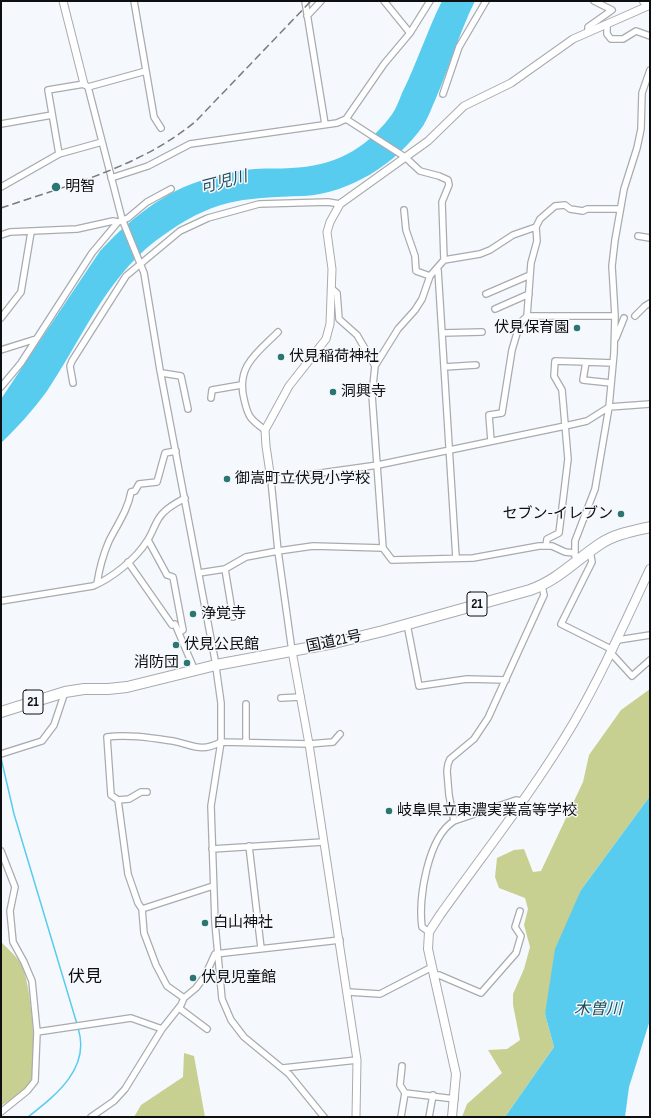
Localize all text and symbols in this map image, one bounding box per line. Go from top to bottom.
water label: 可児川 [198,168,250,198]
place label: 明智 [65,178,95,196]
marker: 明智 [50,181,62,193]
place label: 伏見保育園 [494,319,569,337]
marker: 伏見保育園 [572,323,582,333]
place label: 伏見稲荷神社 [289,348,379,366]
marker: 伏見稲荷神社 [276,352,286,362]
place label: 洞興寺 [341,383,386,401]
marker: 洞興寺 [328,387,338,397]
place label: 御嵩町立伏見小学校 [235,470,370,488]
marker: 御嵩町立伏見小学校 [222,474,232,484]
place label: セブン-イレブン [502,505,613,523]
marker: セブン-イレブン [616,509,626,519]
road number: 21 [467,592,487,616]
place label: 浄覚寺 [201,605,246,623]
marker: 浄覚寺 [188,609,198,619]
street label: 国道21号 [305,627,363,657]
place label: 伏見公民館 [184,636,259,654]
marker: 伏見公民館 [171,640,181,650]
place label: 消防団 [134,654,179,672]
marker: 消防団 [182,658,192,668]
road number: 21 [23,690,43,714]
place label: 岐阜県立東濃実業高等学校 [397,802,577,820]
marker: 岐阜県立東濃実業高等学校 [384,806,394,816]
place label: 白山神社 [213,914,273,932]
marker: 白山神社 [200,918,210,928]
district label: 伏見 [68,968,102,988]
place label: 伏見児童館 [201,969,276,987]
marker: 伏見児童館 [188,973,198,983]
water label: 木曽川 [574,1000,622,1020]

